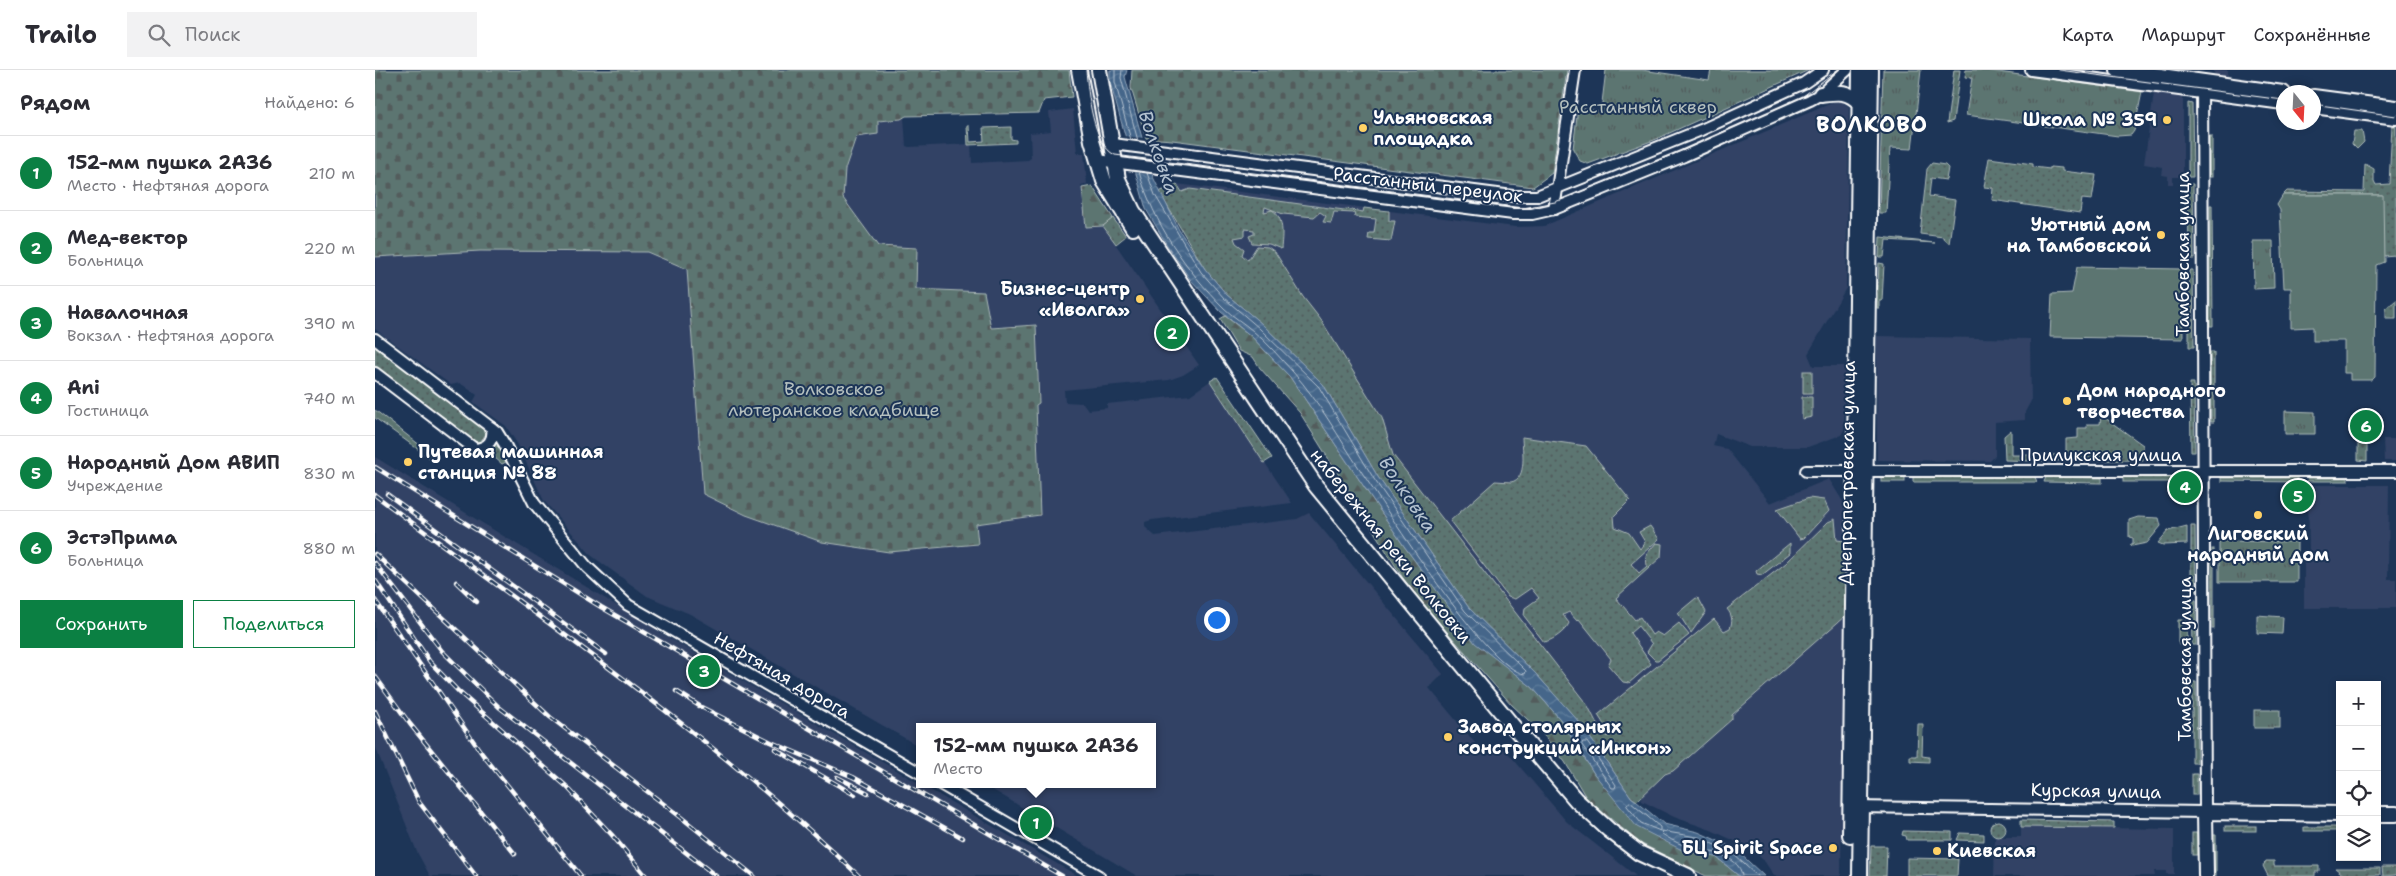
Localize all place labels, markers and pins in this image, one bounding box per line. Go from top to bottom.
place label: Ульяновская площадка [1373,106,1493,151]
place label: Школа № 359 [2023,108,2157,132]
marker: Школа № 359 [2161,114,2173,126]
marker: Ульяновская площадка [1357,122,1369,134]
place label: Уютный дом на Тамбовской [2006,213,2152,258]
marker: Уютный дом на Тамбовской [2155,229,2167,241]
place label: Бизнес-центр «Иволга» [1000,277,1130,322]
marker: Бизнес-центр «Иволга» [1134,293,1146,305]
pin: 2 [1156,314,1188,352]
place label: Дом народного творчества [2077,379,2226,424]
marker: Дом народного творчества [2061,395,2073,407]
pin: 6 [2350,407,2382,445]
place label: Путевая машинная станция № 88 [418,440,604,485]
marker: Путевая машинная станция № 88 [402,456,414,468]
pin: 4 [2169,468,2201,506]
pin: 5 [2282,477,2314,515]
marker: Лиговский народный дом [2252,509,2264,521]
place label: Лиговский народный дом [2187,522,2329,567]
pin: 3 [688,652,720,690]
place label: Завод столярных конструкций «Инкон» [1458,715,1671,760]
marker: Завод столярных конструкций «Инкон» [1442,731,1454,743]
pin: 1 [1020,804,1052,842]
place label: БЦ Spirit Space [1682,836,1823,860]
place label: Киевская [1947,839,2036,863]
marker: БЦ Spirit Space [1827,842,1839,854]
marker: Киевская [1931,845,1943,857]

